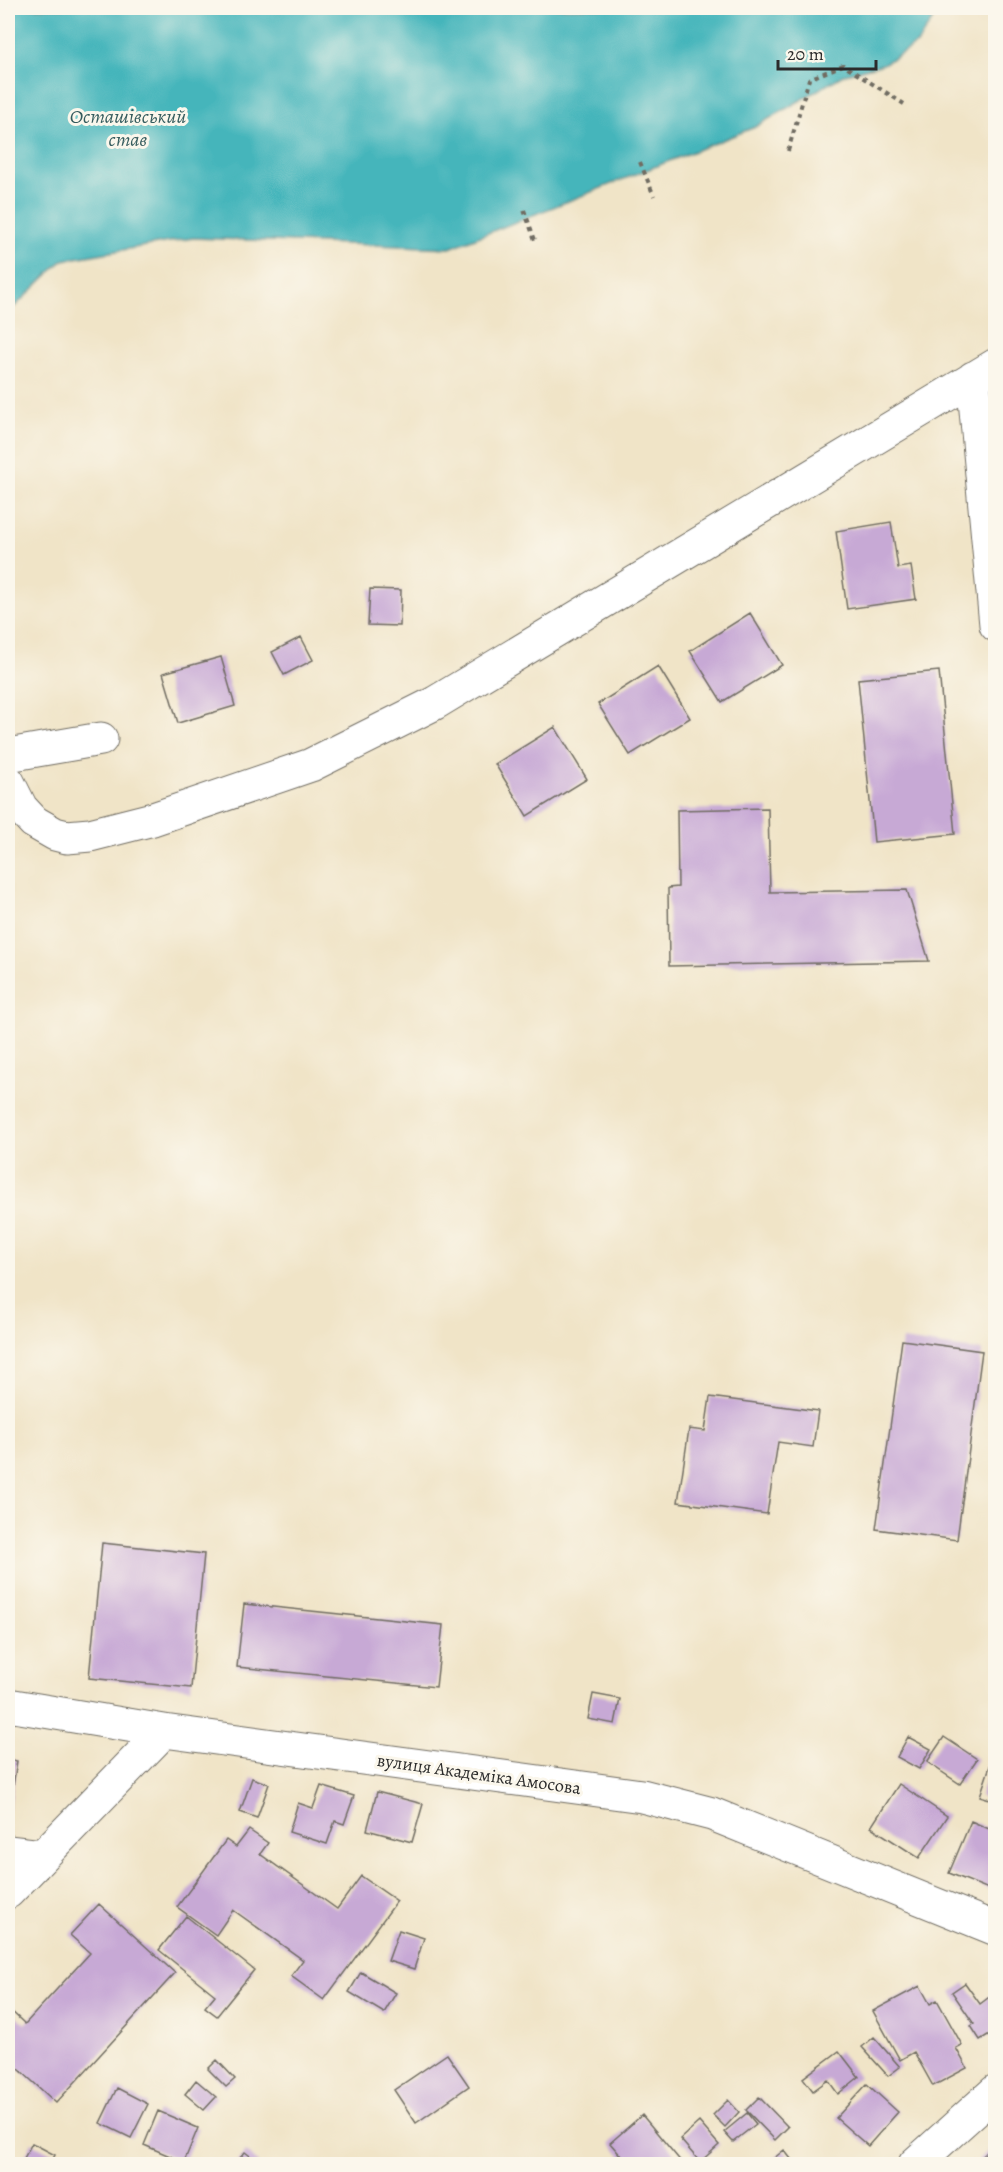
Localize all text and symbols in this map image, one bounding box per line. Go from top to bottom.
scale bar [778,33,876,71]
text: 20 m [787,42,824,66]
water label: Осташівський став [70,103,186,153]
street label: вулиця Академіка Амосова [375,1748,583,1800]

